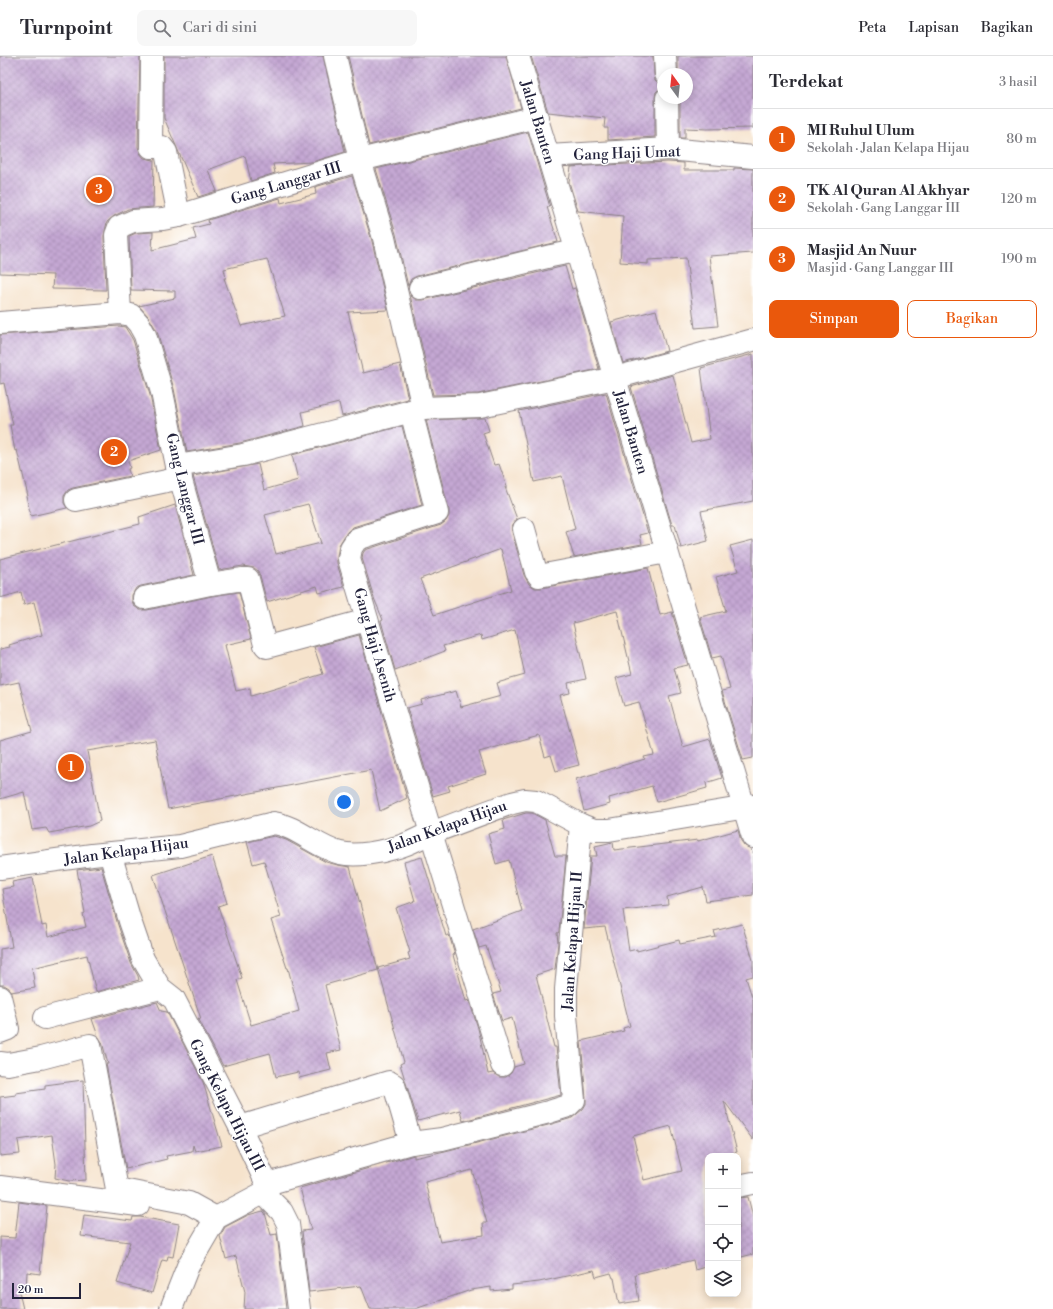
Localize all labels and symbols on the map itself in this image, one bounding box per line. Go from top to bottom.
north arrow [657,68,693,104]
street label: Jalan Banten [515,77,559,166]
street label: Gang Haji Umat [573,142,682,165]
street label: Gang Langgar III [229,158,344,209]
pin: 3 [86,175,112,205]
street label: Jalan Banten [608,387,652,476]
street label: Gang Langgar III [161,431,208,547]
pin: 2 [101,437,127,467]
street label: Gang Haji Asenih [349,586,400,705]
pin: 1 [58,752,84,782]
your location [334,792,354,812]
street label: Jalan Kelapa Hijau [384,796,510,857]
street label: Jalan Kelapa Hijau [62,833,190,870]
street label: Jalan Kelapa Hijau II [558,870,587,1013]
street label: Gang Kelapa Hijau III [185,1036,268,1175]
scale bar [12,1281,81,1300]

